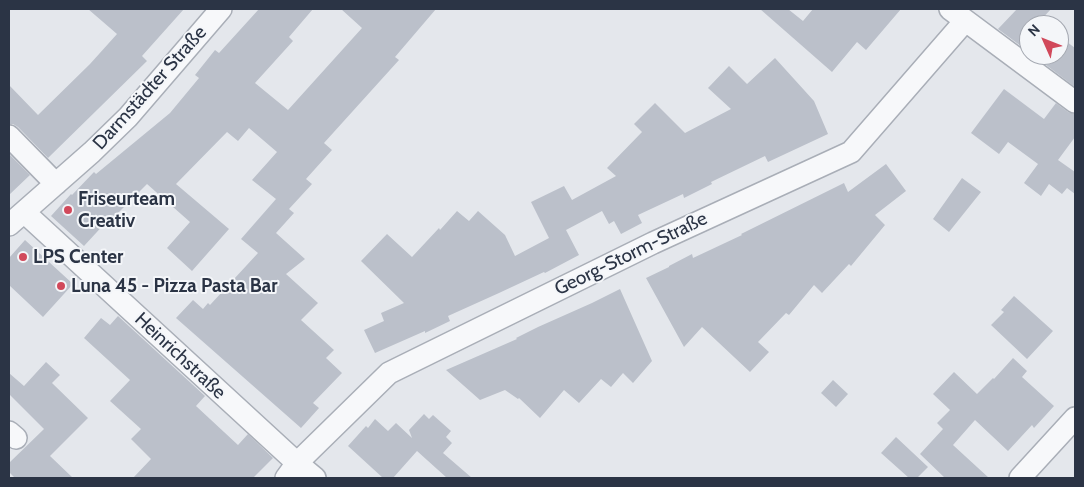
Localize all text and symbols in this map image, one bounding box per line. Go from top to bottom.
north arrow [1019,15,1069,65]
text: N [1024,20,1044,40]
street label: Darmstädter Straße [88,21,212,155]
place label: Friseurteam Creativ [78,188,175,232]
marker: Friseurteam Creativ [62,204,74,216]
street label: Georg-Storm-Straße [551,207,711,301]
place label: LPS Center [33,246,123,268]
marker: LPS Center [17,251,29,263]
place label: Luna 45 - Pizza Pasta Bar [71,275,277,297]
marker: Luna 45 - Pizza Pasta Bar [55,280,67,292]
street label: Heinrichstraße [130,308,230,404]

